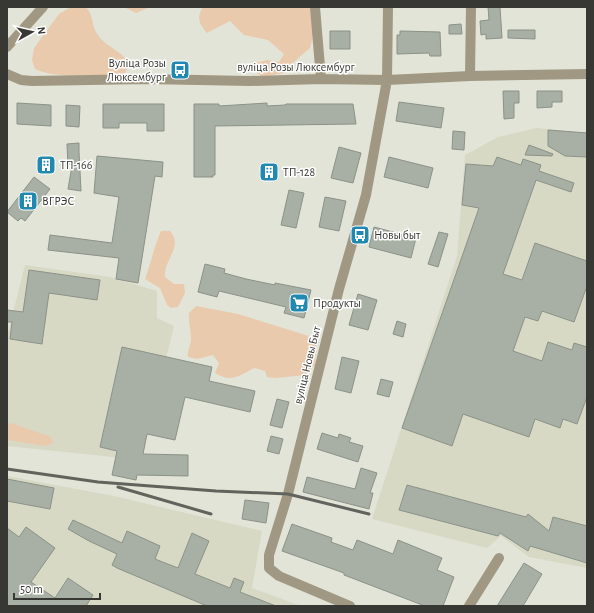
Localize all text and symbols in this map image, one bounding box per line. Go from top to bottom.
north arrow [12,12,52,52]
text: N [35,26,47,35]
place label: Вуліца Розы Люксембург [107,57,167,84]
bus stop icon: Вуліца Розы Люксембург [169,59,191,81]
street label: вуліца Розы Люксембург [237,61,356,74]
building icon: ТП-166 [35,154,57,176]
place label: ТП-166 [60,159,93,171]
building icon: ТП-128 [258,161,280,183]
place label: ТП-128 [283,166,316,178]
building icon: ВГРЭС [17,190,39,212]
place label: ВГРЭС [42,195,75,207]
bus stop icon: Новы быт [349,224,371,246]
place label: Новы быт [374,229,421,241]
supermarket icon: Продукты [288,292,310,314]
place label: Продукты [313,297,361,310]
street label: вуліца Новы Быт [292,324,324,405]
scale bar [14,575,100,601]
text: 50 m [20,583,43,595]

